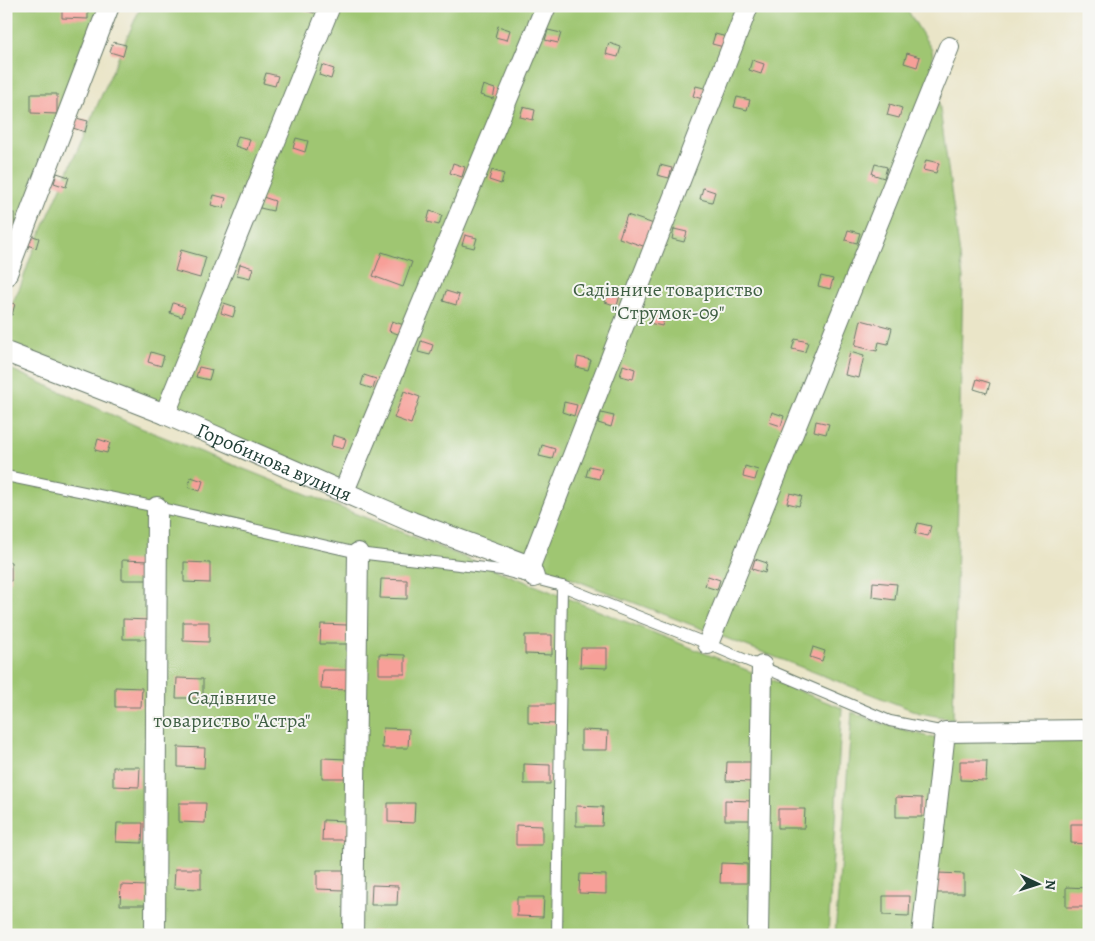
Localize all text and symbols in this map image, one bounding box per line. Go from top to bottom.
park label: Садівниче товариство "Струмок-09" [573,276,763,326]
street label: Горобинова вулиця [192,416,356,508]
park label: Садівниче товариство "Астра" [153,684,311,734]
north arrow [1012,858,1062,908]
text: N [1041,879,1060,891]

